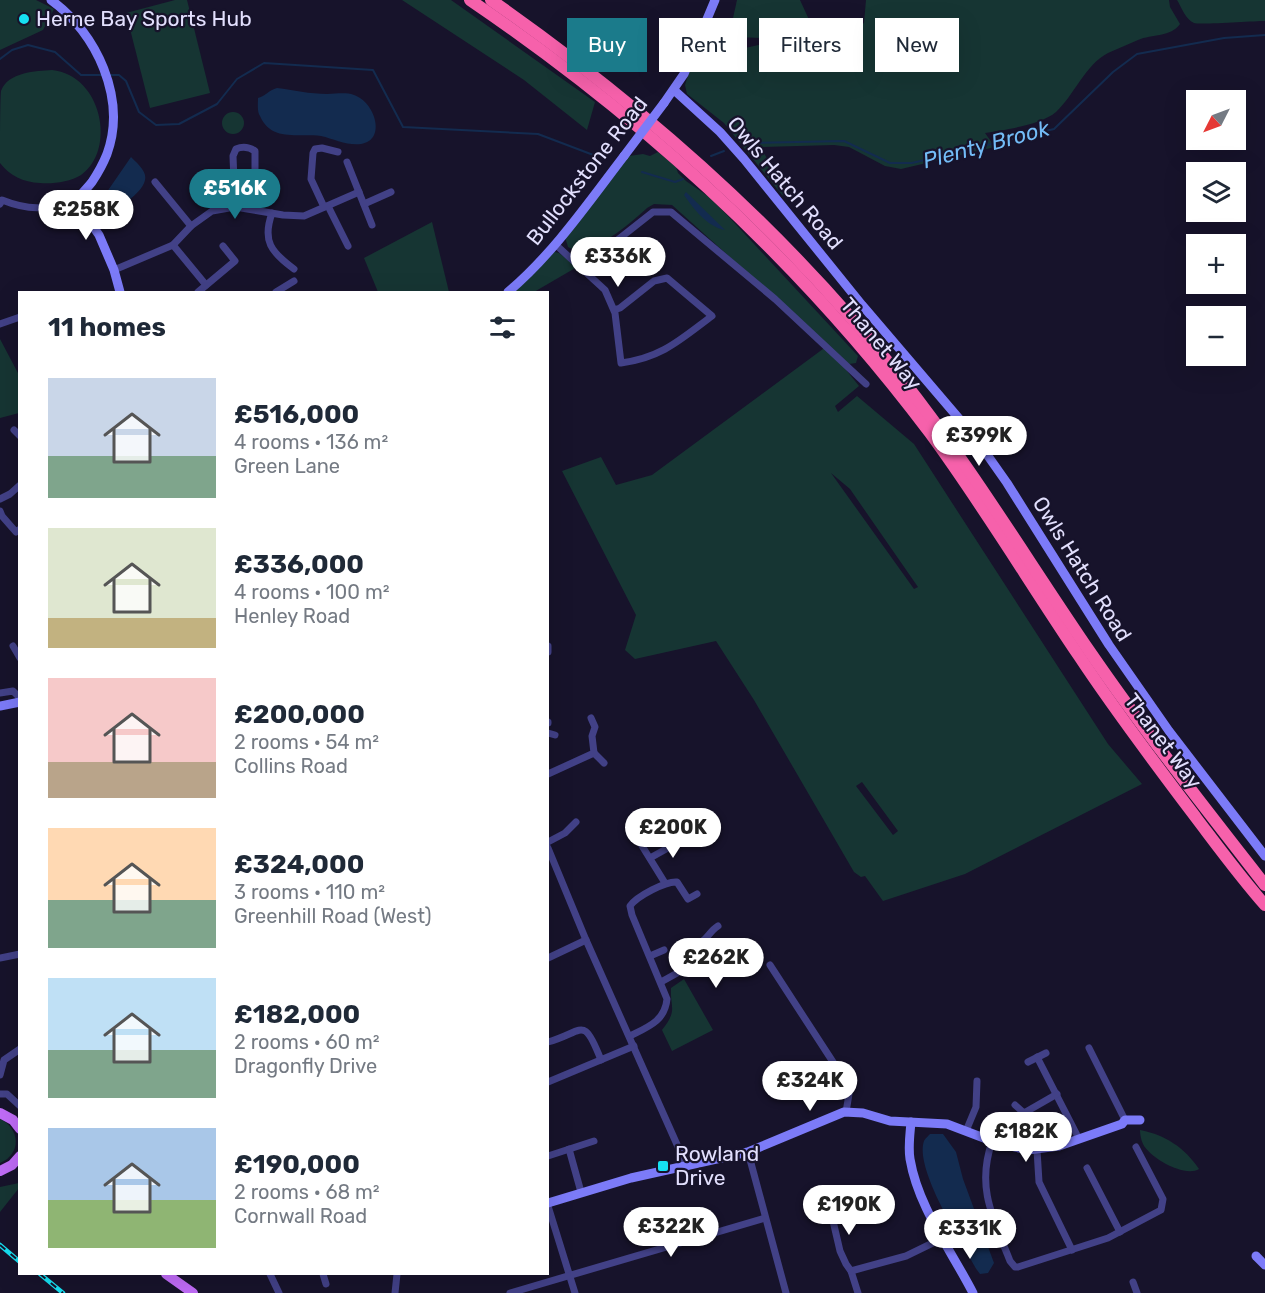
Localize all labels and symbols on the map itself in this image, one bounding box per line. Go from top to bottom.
place label: Herne Bay Sports Hub [36,6,252,31]
marker: Herne Bay Sports Hub [17,12,31,26]
north arrow [1186,90,1246,150]
street label: Bullockstone Road [521,91,652,250]
street label: Owls Hatch Road [722,111,848,254]
water label: Plenty Brook [920,114,1053,174]
pin: £516K [193,169,277,220]
pin: £258K [44,190,128,241]
pin: £336K [576,237,660,288]
street label: Thanet Way [836,292,927,395]
pin: £399K [937,416,1021,467]
street label: Owls Hatch Road [1028,492,1137,646]
street label: Thanet Way [1119,688,1208,794]
pin: £200K [631,808,715,859]
pin: £262K [674,938,758,989]
pin: £324K [768,1061,852,1112]
pin: £182K [984,1112,1068,1163]
place label: Rowland Drive [675,1141,759,1190]
marker: Rowland Drive [656,1159,670,1173]
pin: £190K [807,1185,891,1236]
pin: £322K [629,1207,713,1258]
pin: £331K [928,1209,1012,1260]

